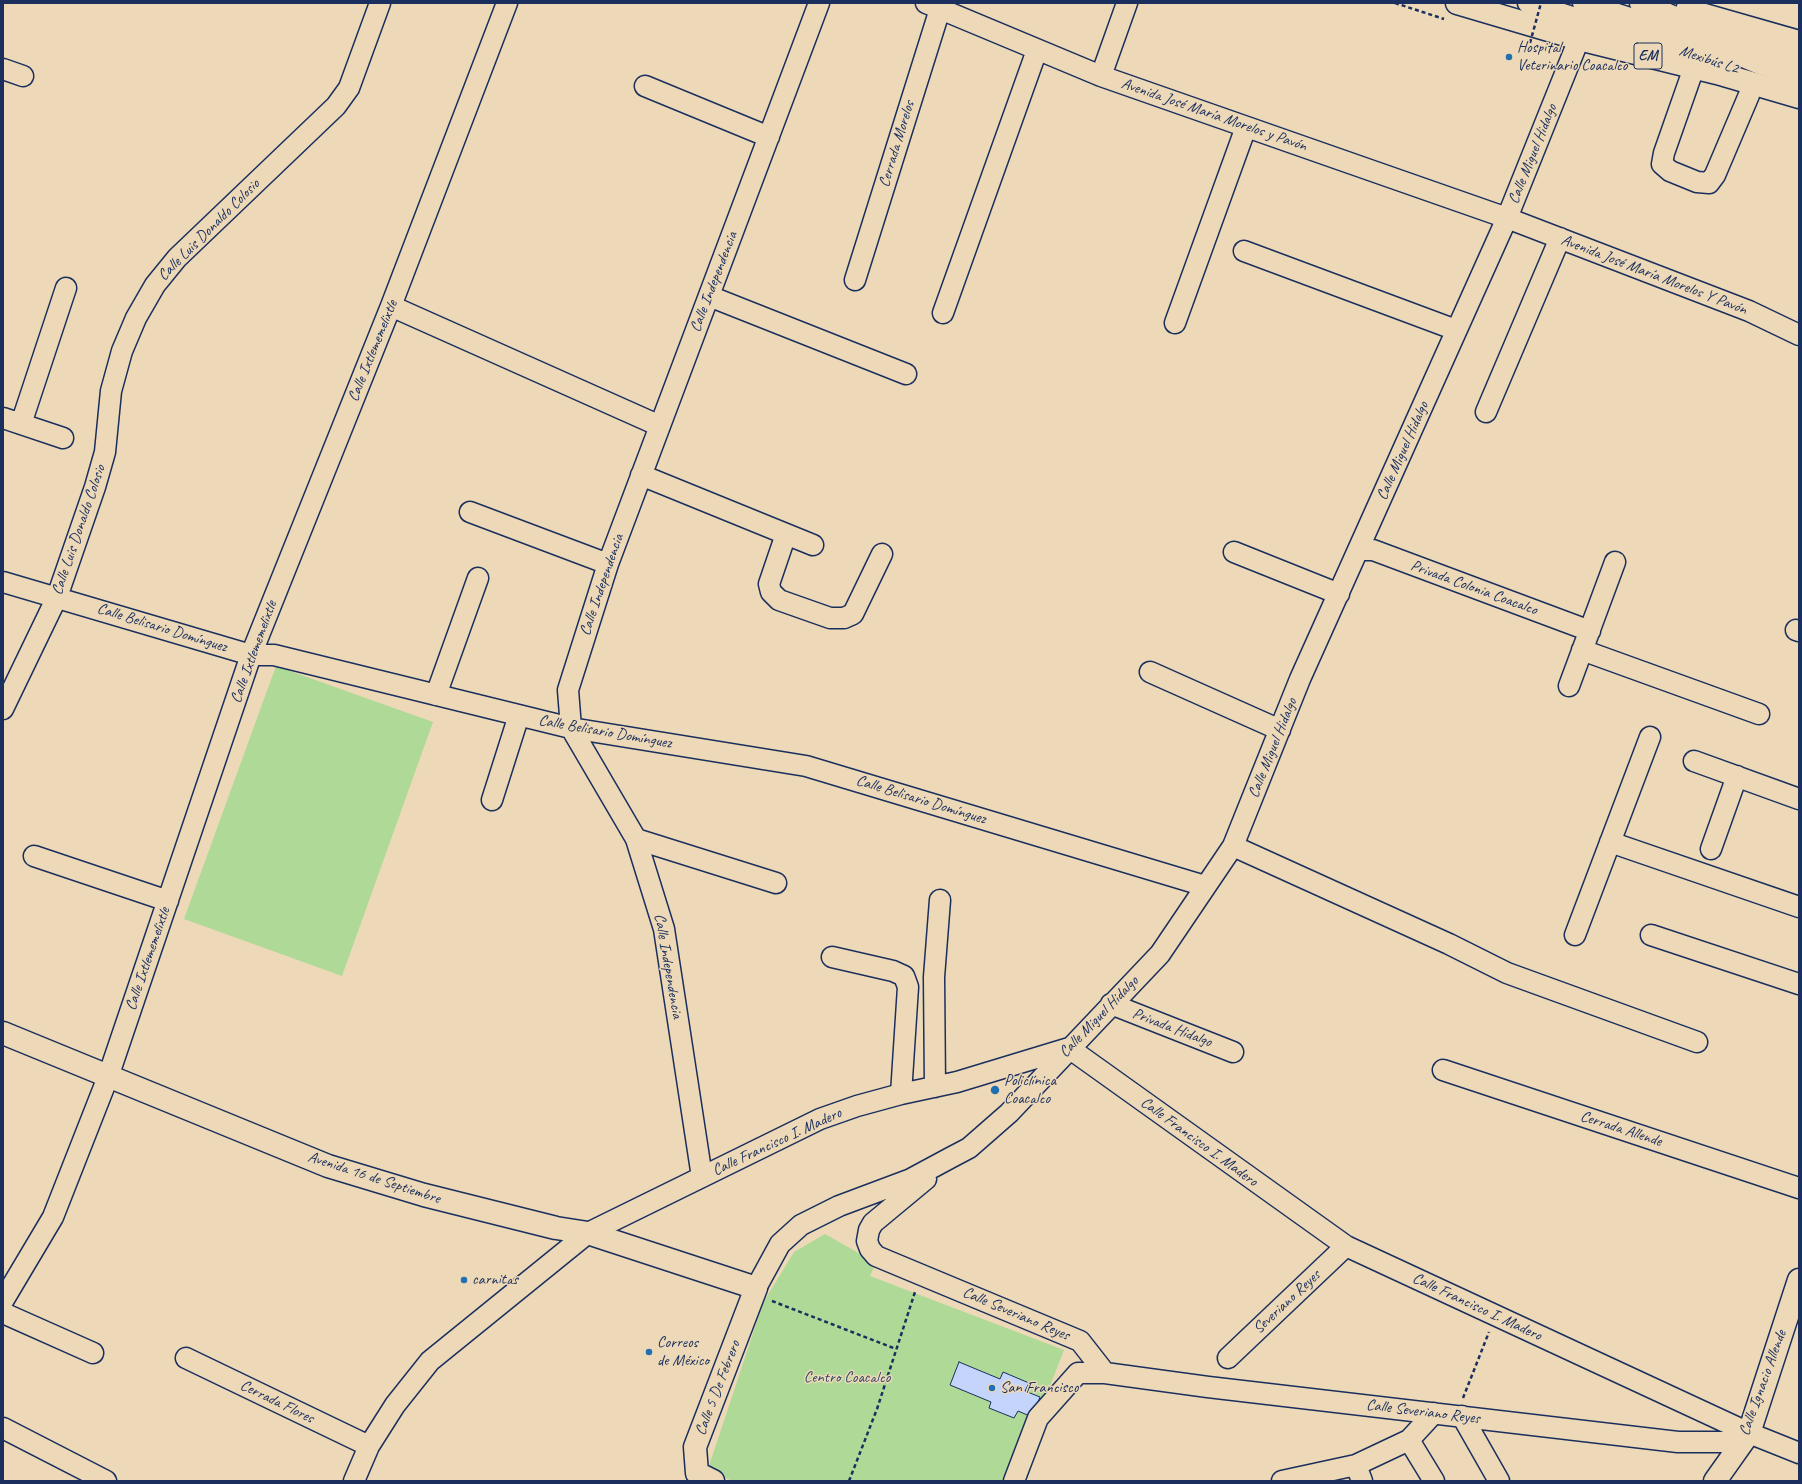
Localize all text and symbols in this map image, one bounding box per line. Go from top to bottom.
place label: Hospital Veterinario Coacalco [1517,38,1627,76]
street label: Mexibús L2 [1677,41,1741,79]
road number: EM [1634,43,1662,69]
marker: Hospital Veterinario Coacalco [1504,52,1514,62]
street label: Avenida José María Morelos y Pavón [1119,74,1309,156]
street label: Cerrada Morelos [875,98,919,190]
street label: Calle Miguel Hidalgo [1504,101,1562,207]
street label: Calle Luis Donaldo Colosio [154,175,264,285]
street label: Calle Independencia [686,229,742,335]
street label: Avenida José María Morelos Y Pavón [1558,231,1750,319]
street label: Calle Ixtlememelixtle [344,297,402,405]
street label: Calle Miguel Hidalgo [1373,399,1433,503]
street label: Calle Luis Donaldo Colosio [48,462,110,598]
street label: Calle Independencia [576,532,628,638]
street label: Privada Colonia Coacalco [1408,556,1540,620]
street label: Calle Ixtlememelixtle [227,598,281,706]
street label: Calle Belisario Domínguez [95,599,229,657]
street label: Calle Miguel Hidalgo [1244,695,1302,801]
street label: Calle Belisario Domínguez [537,711,673,753]
street label: Calle Belisario Domínguez [854,771,988,829]
street label: Calle Ixtlememelixtle [121,905,175,1013]
street label: Calle Independencia [649,912,687,1020]
street label: Calle Miguel Hidalgo [1055,972,1143,1062]
street label: Privada Hidalgo [1130,1004,1214,1052]
place label: Policlínica Coacalco [1004,1071,1056,1109]
marker: Policlínica Coacalco [989,1084,1001,1096]
street label: Calle Francisco I. Madero [1137,1093,1261,1191]
street label: Calle Francisco I. Madero [709,1104,845,1180]
street label: Cerrada Allende [1578,1107,1664,1151]
street label: Avenida 16 de Septiembre [305,1148,443,1208]
street label: Severiano Reyes [1249,1266,1325,1338]
street label: Calle Francisco I. Madero [1409,1269,1545,1345]
place label: carnitas [472,1270,518,1290]
marker: carnitas [459,1275,469,1285]
street label: Calle Severiano Reyes [960,1283,1072,1345]
street label: Calle Ignacio Allende [1735,1328,1791,1438]
place label: Correos de México [657,1333,709,1371]
street label: Calle 5 De Febrero [691,1338,745,1438]
marker: Correos de México [644,1347,654,1357]
park label: Centro Coacalco [804,1368,890,1388]
street label: Cerrada Flores [237,1376,317,1428]
place label: San Francisco [1000,1378,1078,1398]
marker: San Francisco [987,1383,997,1393]
street label: Calle Severiano Reyes [1365,1396,1481,1428]

